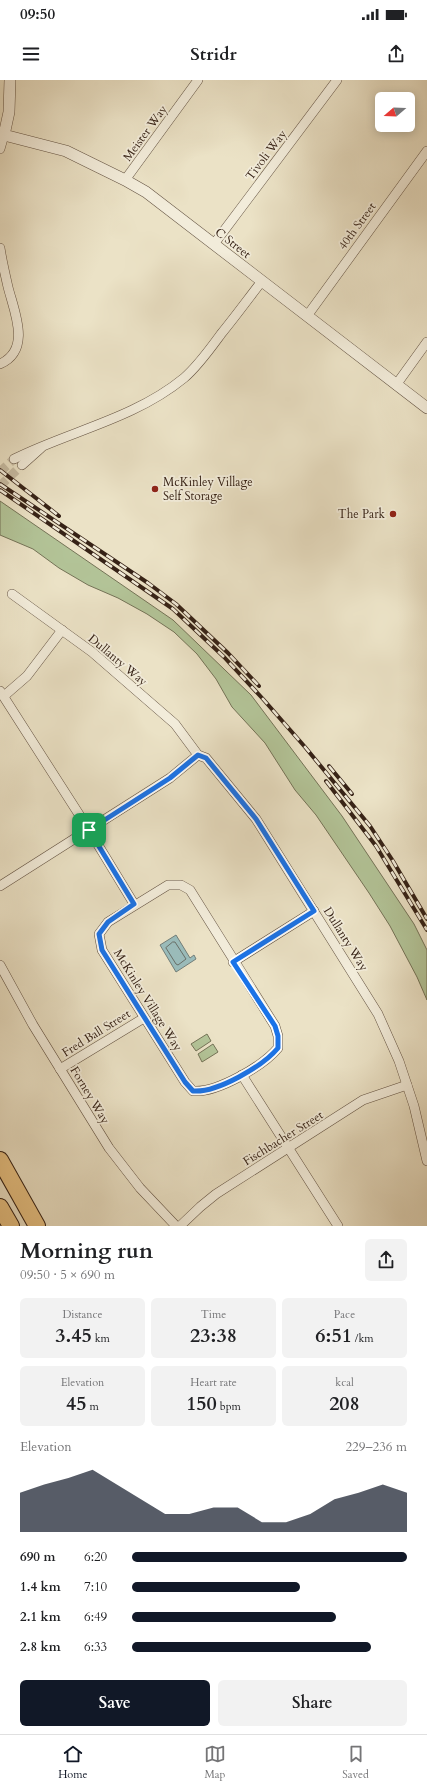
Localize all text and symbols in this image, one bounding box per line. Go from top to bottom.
text: 09:50 [20,4,55,24]
text: Stridr [190,42,237,67]
icon: menu [20,43,42,65]
icon: share [385,43,407,65]
north arrow [375,92,415,132]
map controls [375,92,415,132]
street label: Meister Way [119,101,171,164]
street label: Tivoli Way [242,126,291,183]
street label: 40th Street [334,199,380,253]
street label: C Street [212,224,254,262]
place label: McKinley Village Self Storage [163,474,253,504]
marker: McKinley Village Self Storage [150,484,160,494]
place label: The Park [338,506,386,522]
marker: The Park [388,509,398,519]
street label: Dullanty Way [85,631,151,690]
pin [72,813,106,847]
icon: arrive [78,819,100,841]
street label: Dullanty Way [320,904,372,975]
street label: McKinley Village Way [110,946,186,1055]
street label: Fred Ball Street [59,1005,133,1060]
street label: Forney Way [67,1063,114,1127]
street label: Fischbacher Street [240,1107,326,1169]
text: Morning run [20,1236,153,1266]
button: share [365,1239,407,1281]
text: 09:50 · 5 × 690 m [20,1266,115,1284]
text: Distance [62,1307,103,1322]
text: Time [201,1307,226,1322]
text: Pace [334,1307,355,1322]
text: 3.45 [55,1322,92,1349]
text: 23:38 [190,1322,237,1349]
text: 6:51 [315,1322,352,1349]
text: km [92,1331,110,1346]
text: /km [352,1331,374,1346]
text: Elevation [61,1375,104,1390]
text: Heart rate [190,1375,237,1390]
text: kcal [335,1375,354,1390]
text: 45 [66,1390,87,1417]
text: 150 [186,1390,217,1417]
text: 208 [329,1390,360,1417]
text: m [87,1399,99,1414]
text: bpm [217,1399,241,1414]
text: Elevation [20,1438,72,1456]
text: 229–236 m [345,1438,407,1456]
text: 690 m [20,1548,55,1566]
text: 6:20 [84,1548,107,1566]
text: 1.4 km [20,1578,61,1596]
text: 7:10 [84,1578,107,1596]
text: 2.1 km [20,1608,61,1626]
text: 6:49 [84,1608,107,1626]
text: 2.8 km [20,1638,61,1656]
text: 6:33 [84,1638,107,1656]
button: Save [20,1680,210,1726]
button: Share [218,1680,407,1726]
tab: Home [58,1743,88,1782]
tab: Map [204,1743,226,1782]
tab: Saved [342,1743,369,1782]

